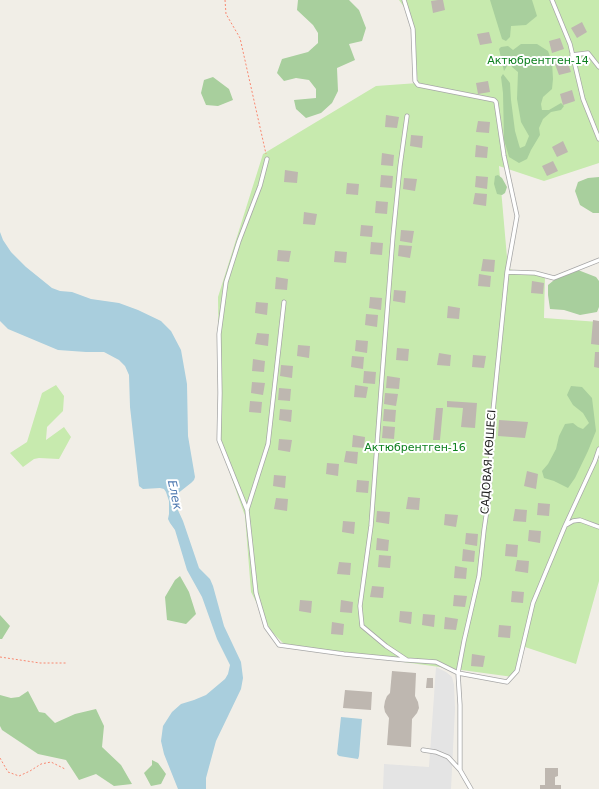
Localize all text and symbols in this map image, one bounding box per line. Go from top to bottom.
park label: Актюбрентген-14 [487,54,589,68]
street label: САДОВАЯ КӨШЕСІ [479,409,499,515]
park label: Актюбрентген-16 [364,441,466,455]
water label: Елек [164,479,184,511]

